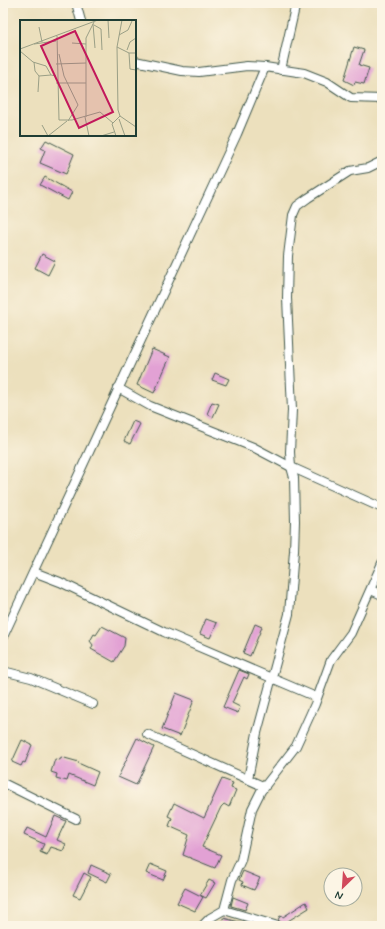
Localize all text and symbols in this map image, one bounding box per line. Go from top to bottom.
inset map [20,20,136,136]
north arrow [323,867,363,907]
text: N [333,887,345,903]

